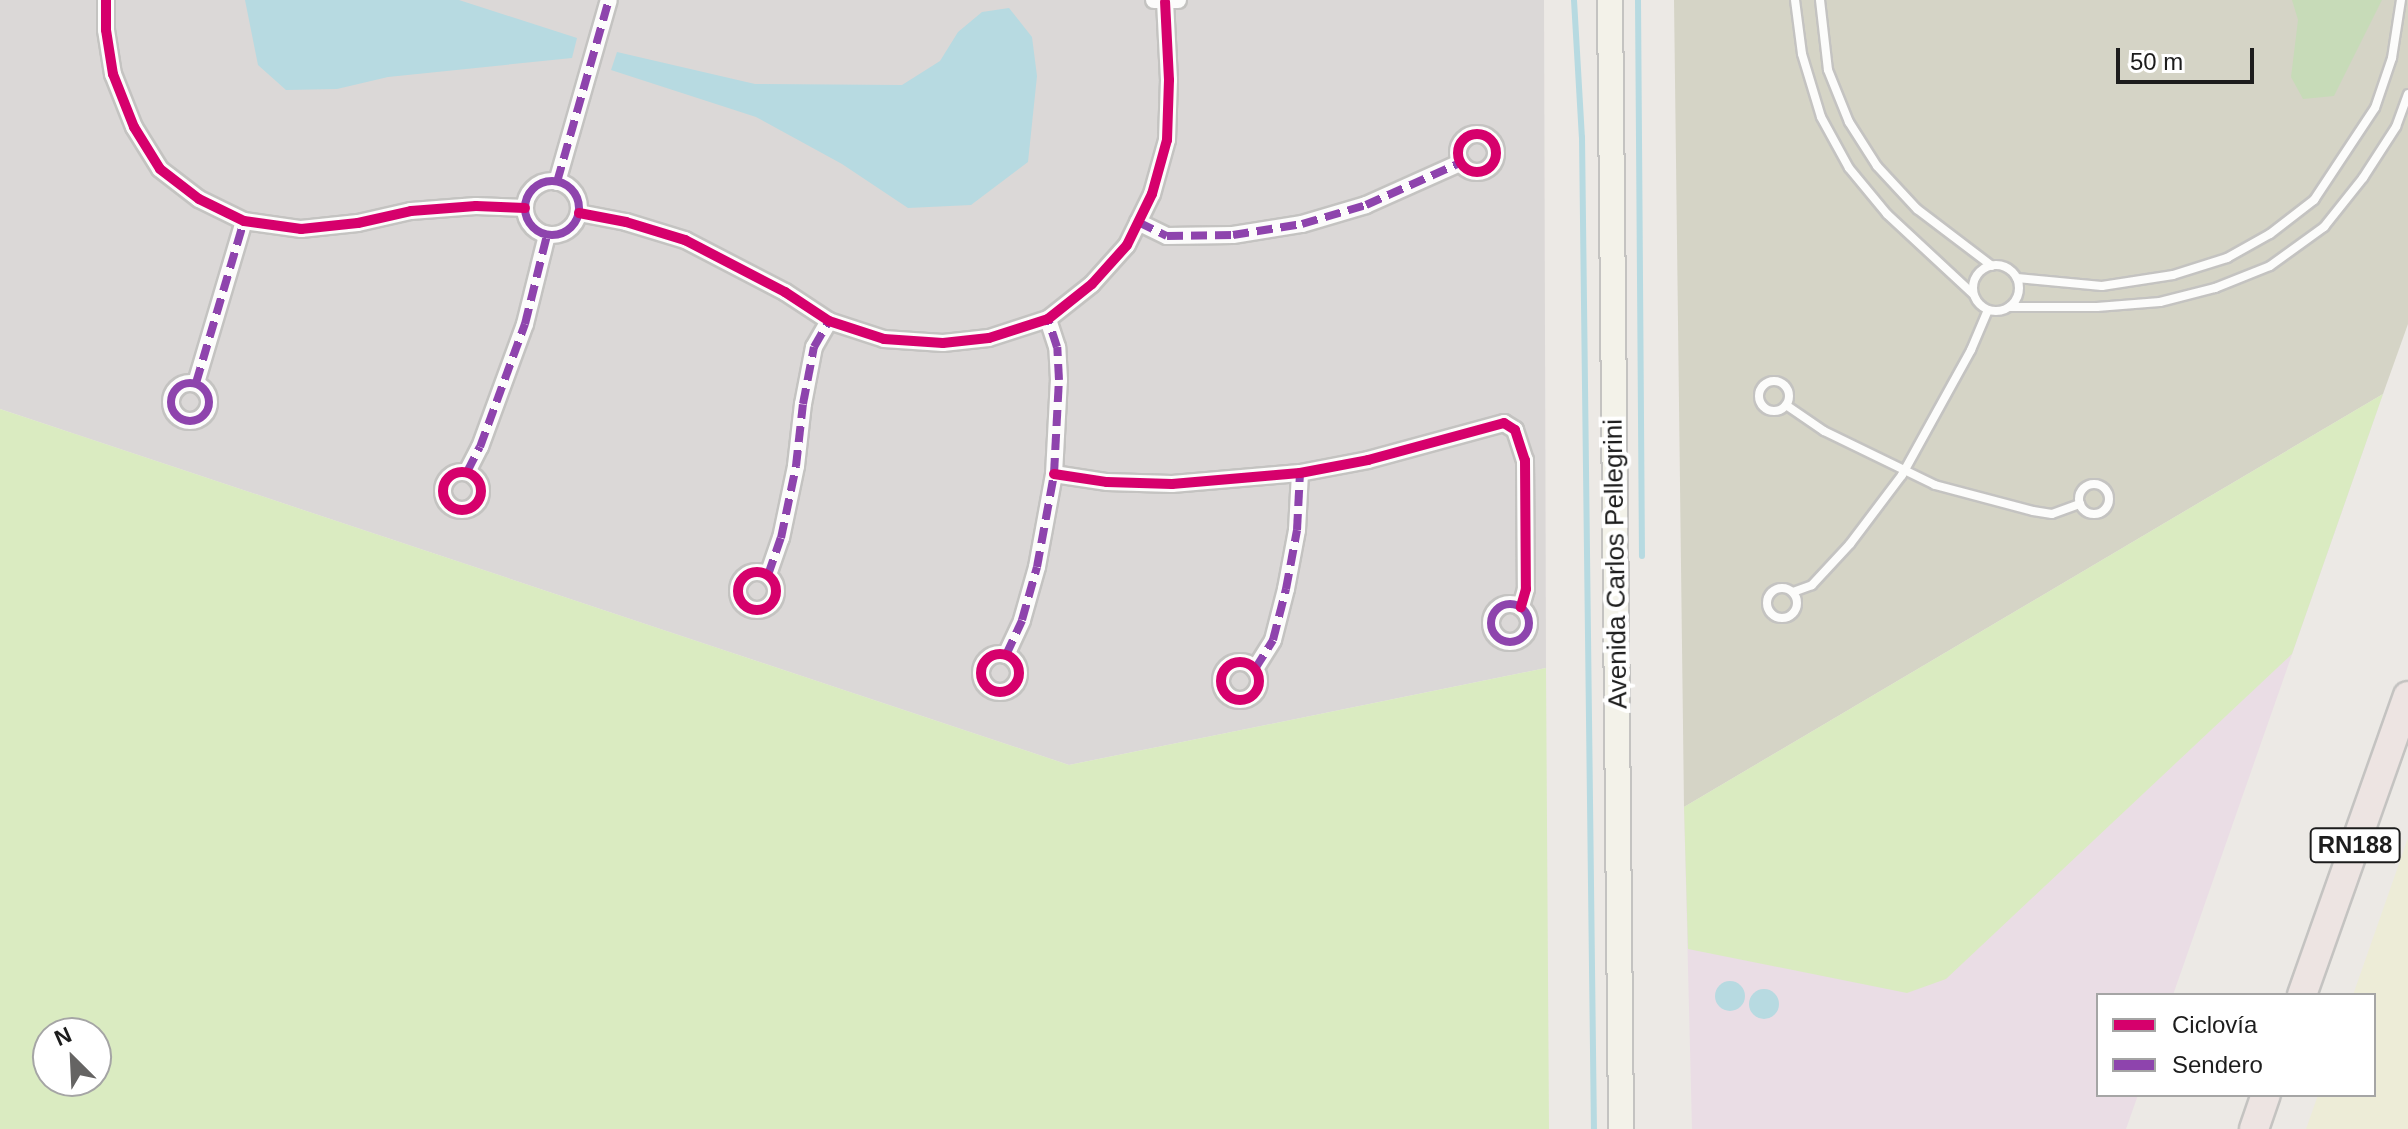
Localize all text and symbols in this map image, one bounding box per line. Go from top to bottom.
scale bar [2120,32,2258,82]
text: 50 m [2130,48,2183,75]
street label: Avenida Carlos Pellegrini [1598,419,1634,709]
road number: RN188 [2309,825,2401,865]
legend [2096,993,2376,1097]
text: Ciclovía [2172,1011,2257,1038]
north arrow [32,1017,112,1097]
text: N [50,1022,75,1051]
text: Sendero [2172,1051,2263,1078]

